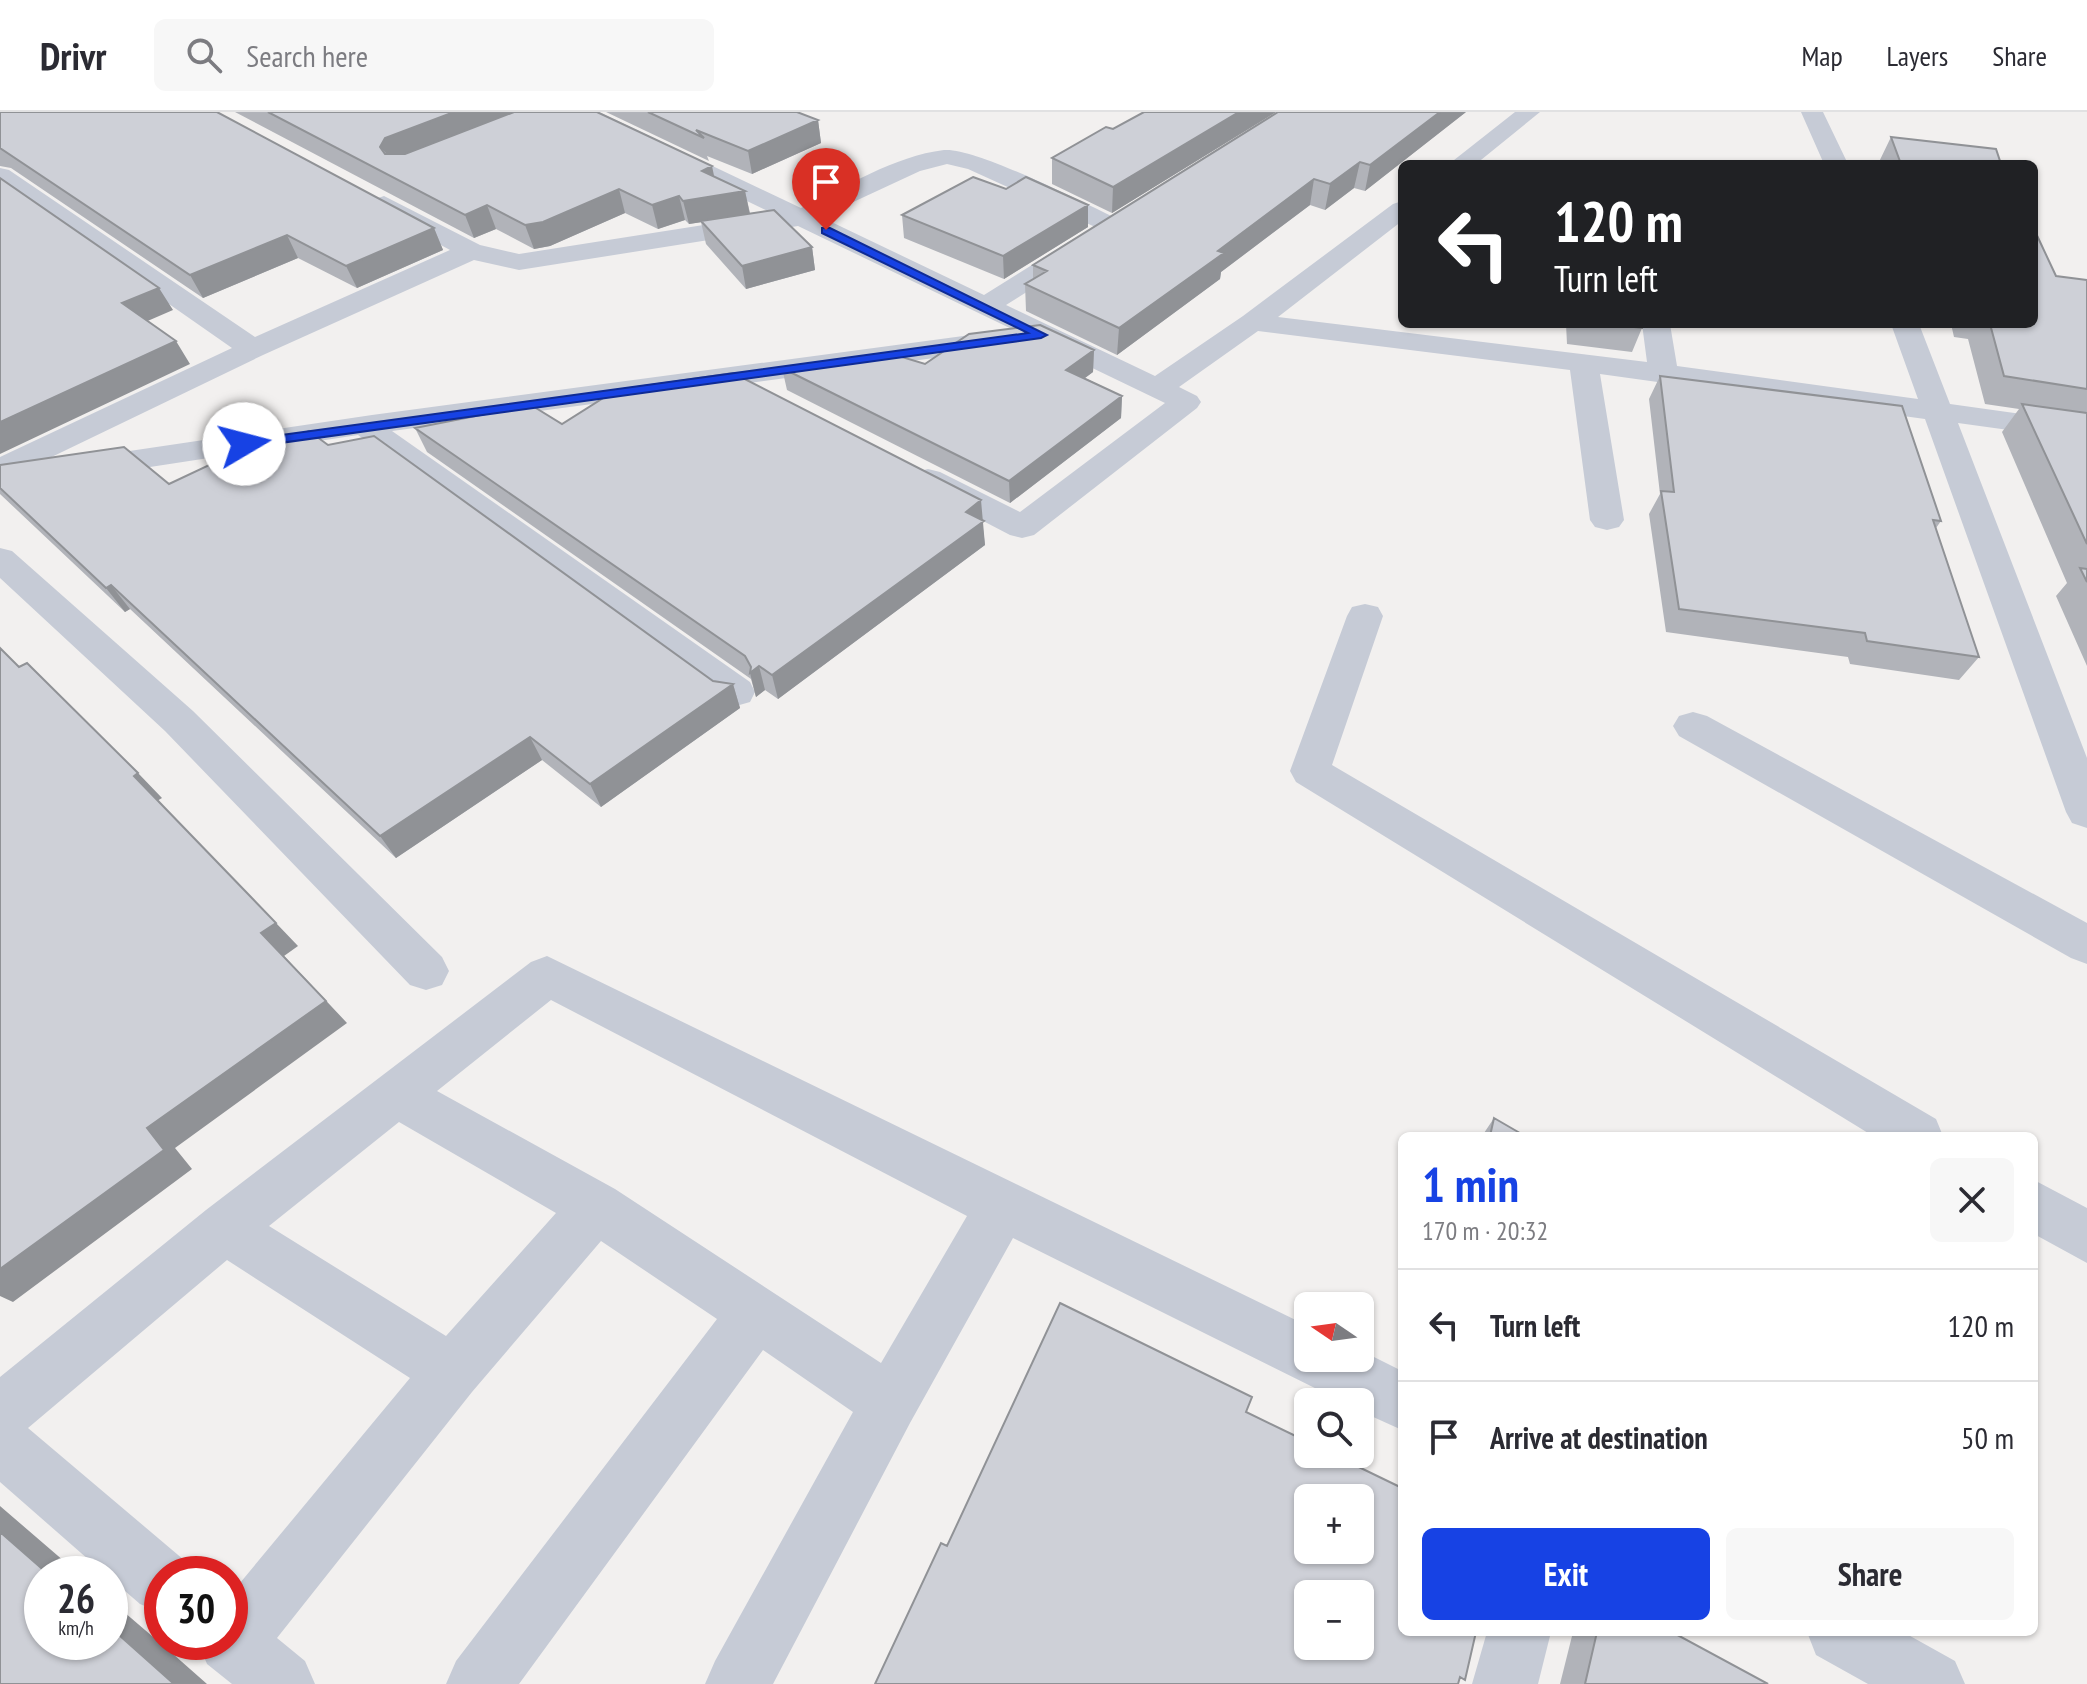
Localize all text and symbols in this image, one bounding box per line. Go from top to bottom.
search box [154,19,714,91]
text: Drivr [40,31,106,80]
icon: search [182,33,226,77]
text: Search here [246,36,368,75]
text: Map [1801,37,1843,74]
text: Layers [1887,37,1948,74]
text: Share [1992,37,2047,74]
pin [792,148,860,230]
icon: arrive [804,160,848,204]
text: 120 m [1554,185,1683,257]
icon: left [1422,192,1526,296]
text: Turn left [1554,255,1658,302]
position arrow [202,402,286,486]
text: 1 min [1422,1153,1519,1215]
button: close [1930,1158,2014,1242]
text: 170 m · 20:32 [1422,1214,1548,1247]
north arrow [1294,1292,1374,1372]
map controls [1294,1292,1374,1660]
icon: left [1422,1303,1466,1347]
text: Turn left [1490,1306,1580,1345]
text: 120 m [1948,1306,2014,1345]
button: search [1294,1388,1374,1468]
icon: arrive [1422,1415,1466,1459]
text: Arrive at destination [1490,1418,1708,1457]
text: 50 m [1961,1418,2014,1457]
button: + [1294,1484,1374,1564]
button: Exit [1422,1528,1710,1620]
button: Share [1726,1528,2014,1620]
speed limit sign: 30 [144,1556,248,1660]
text: 26 [57,1572,95,1624]
button: − [1294,1580,1374,1660]
text: km/h [58,1615,94,1641]

